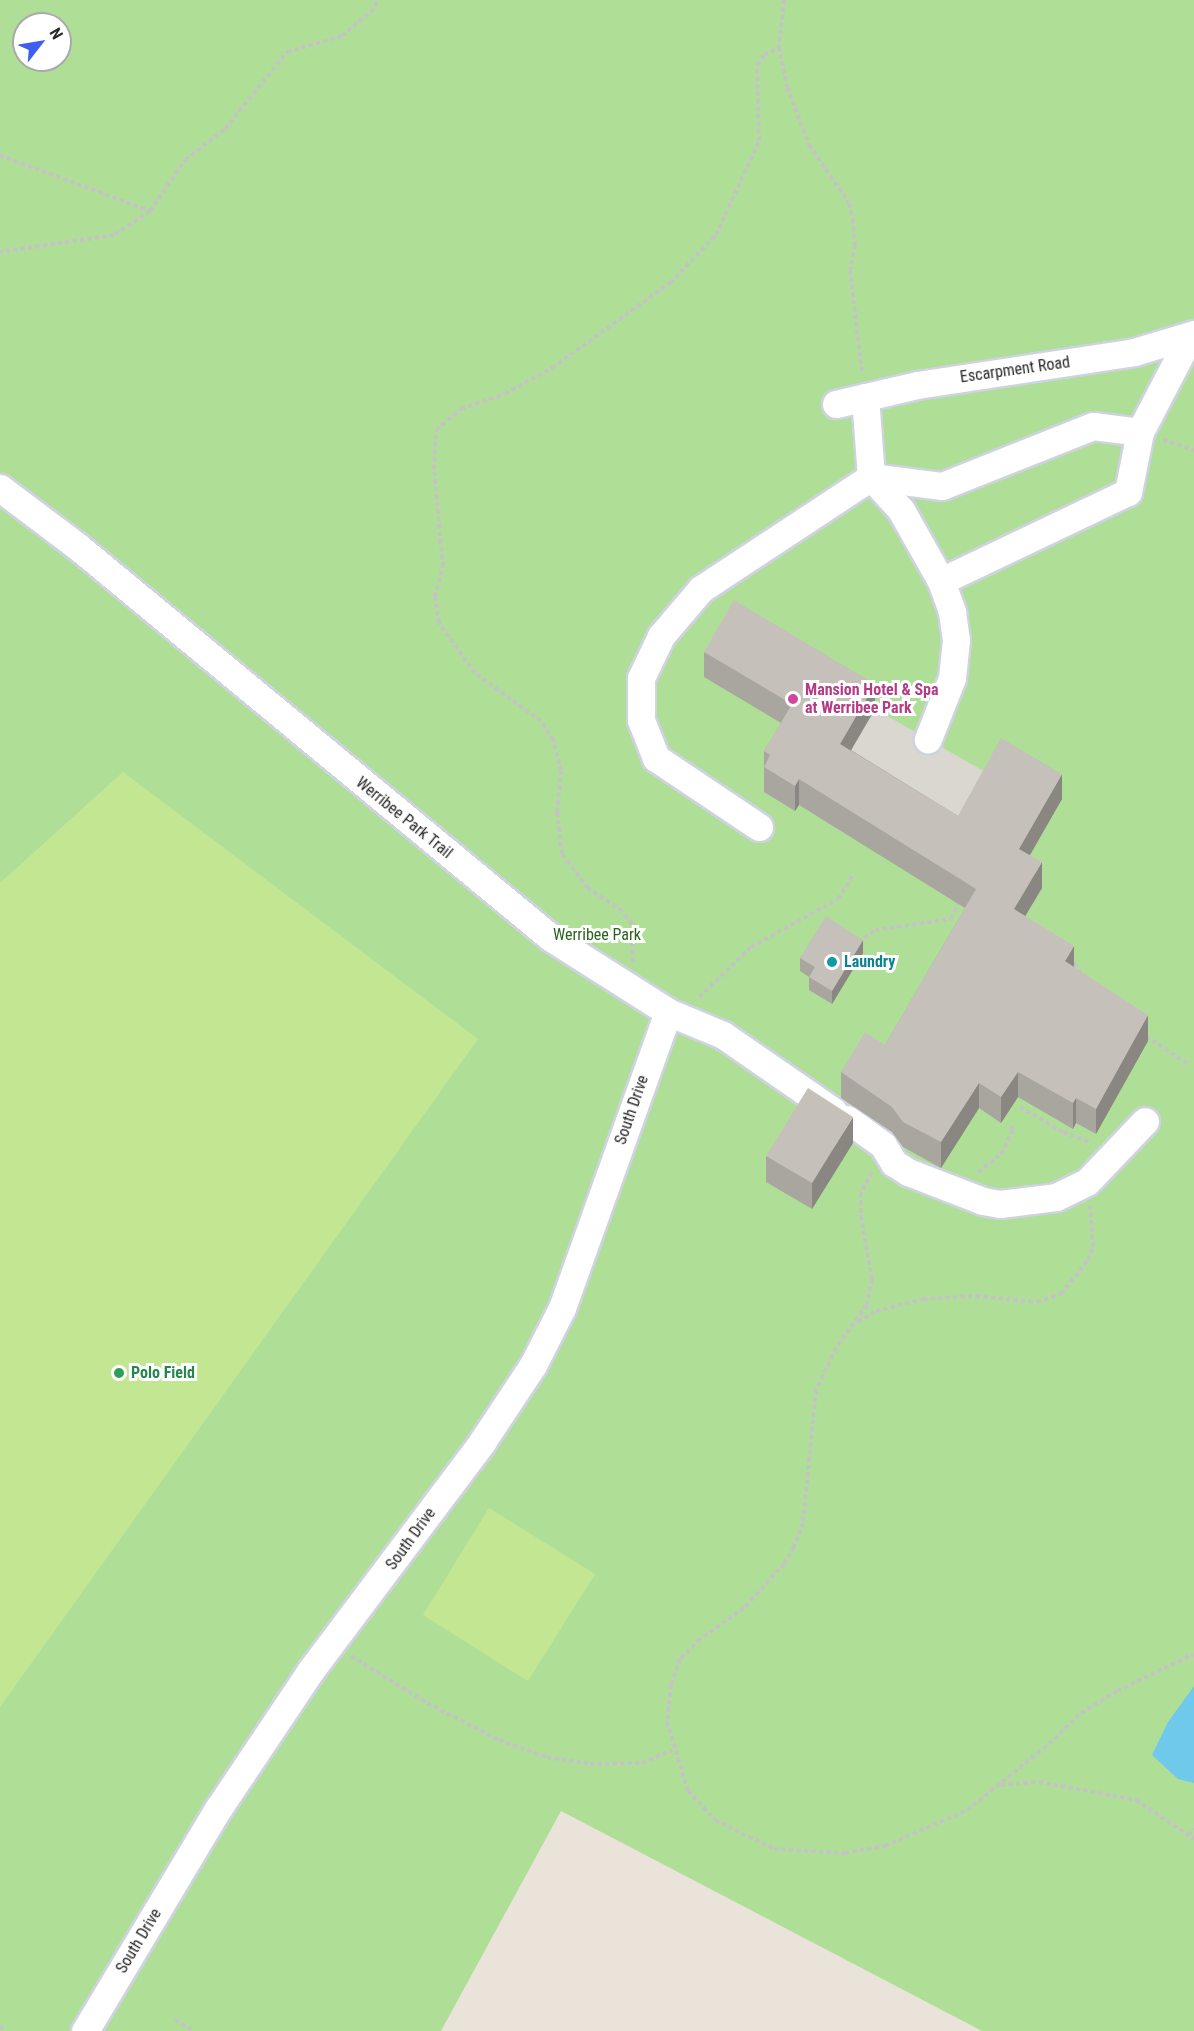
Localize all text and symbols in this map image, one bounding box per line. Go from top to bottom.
north arrow [12,12,72,72]
text: N [45,24,67,43]
street label: Escarpment Road [959,353,1071,387]
place label: Mansion Hotel & Spa at Werribee Park [805,680,938,718]
marker: Mansion Hotel & Spa at Werribee Park [786,692,800,706]
street label: Werribee Park Trail [352,773,456,863]
park label: Werribee Park [553,925,641,945]
place label: Laundry [844,952,895,972]
marker: Laundry [825,955,839,969]
street label: South Drive [611,1073,653,1147]
place label: Polo Field [131,1363,195,1383]
marker: Polo Field [112,1366,126,1380]
street label: South Drive [382,1504,440,1574]
street label: South Drive [112,1905,166,1977]

